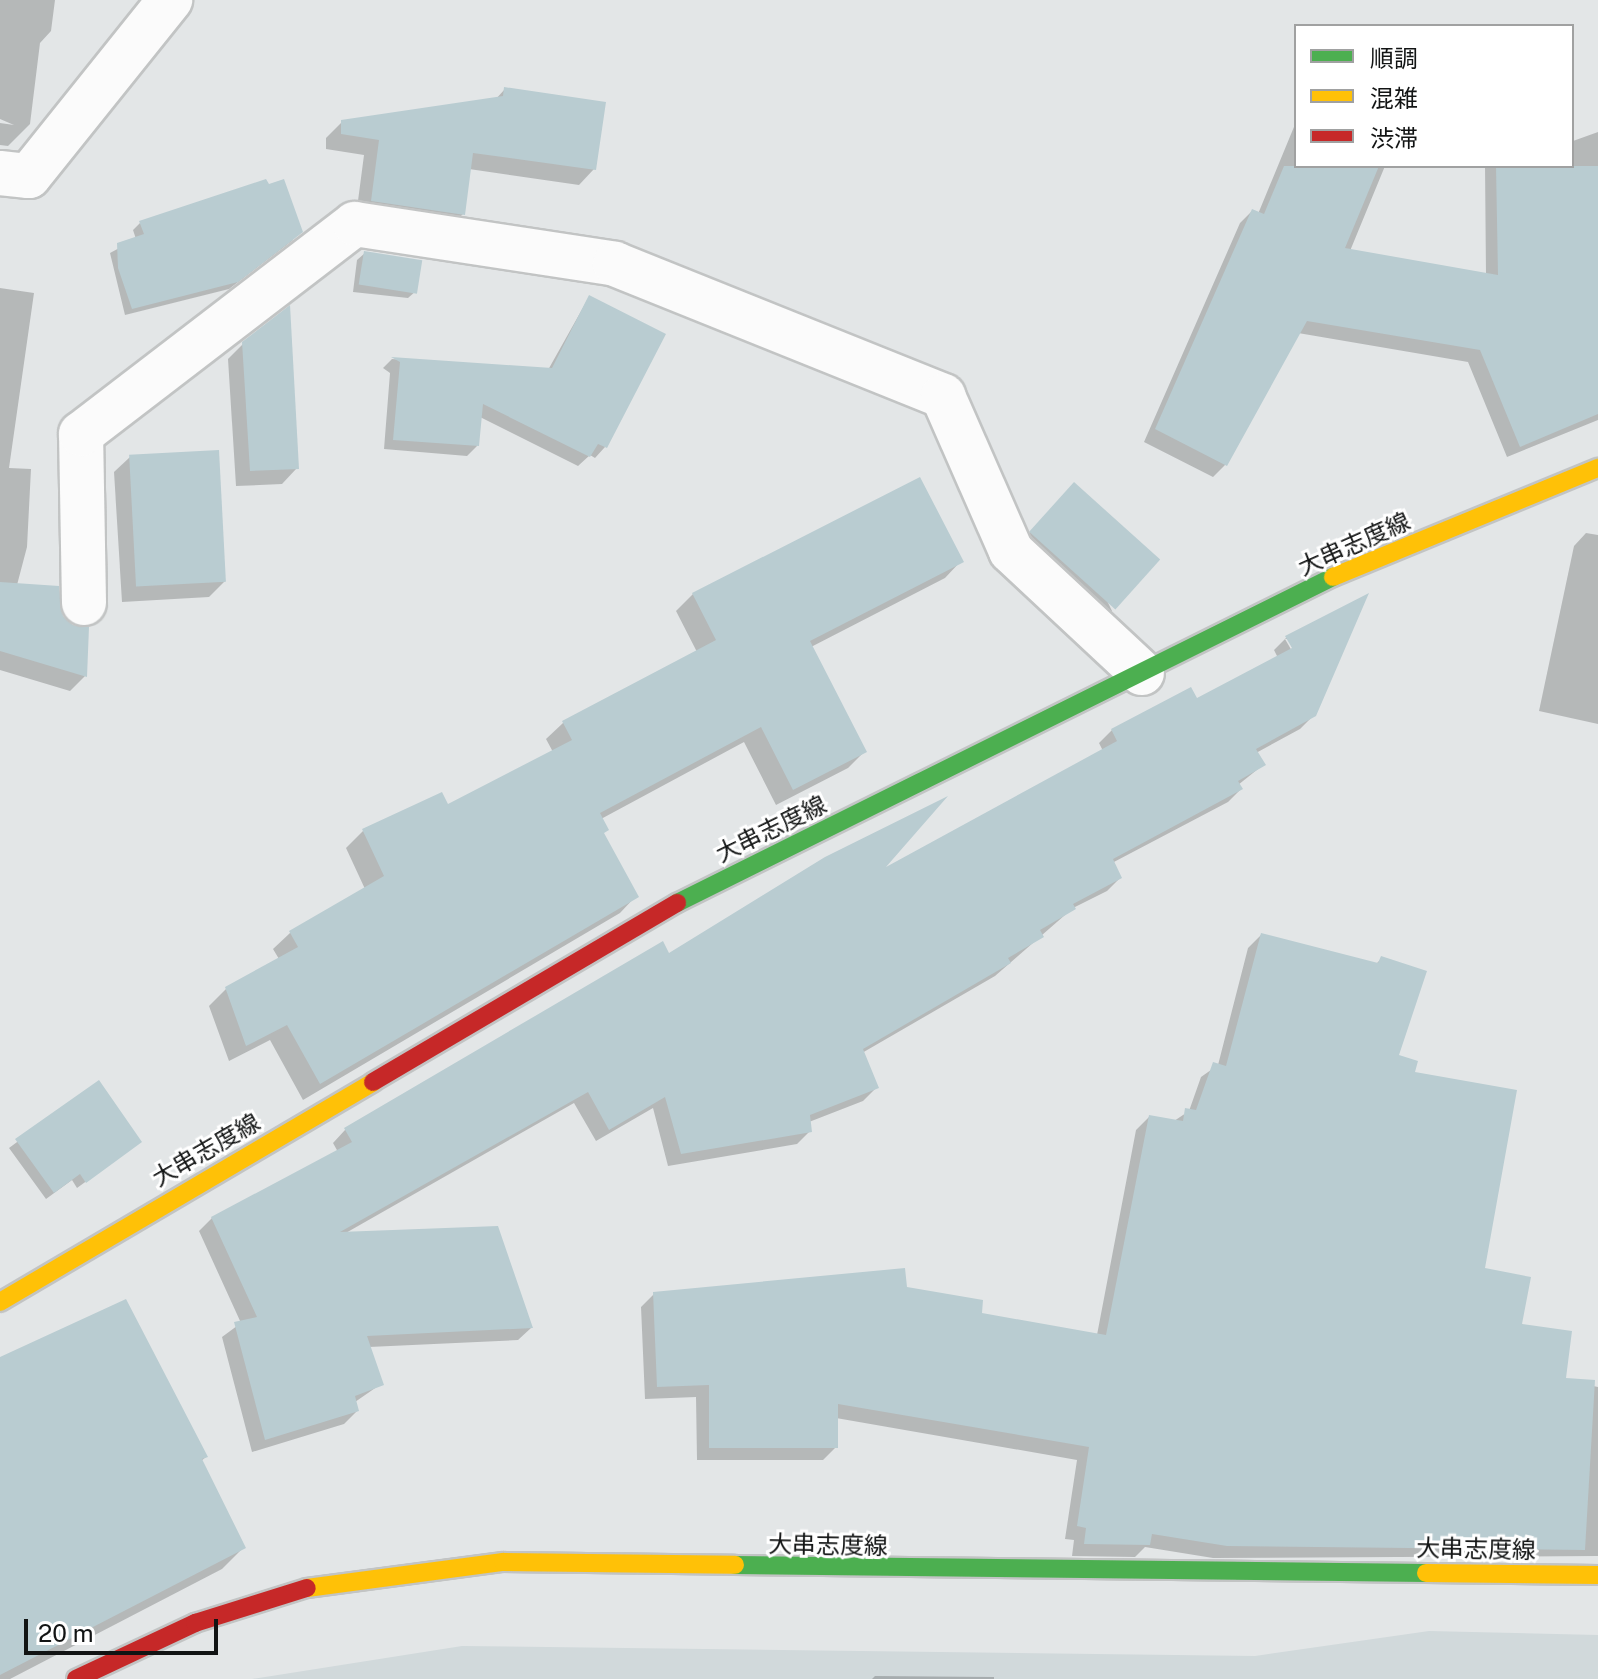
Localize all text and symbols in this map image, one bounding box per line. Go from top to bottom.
legend [1294,24,1574,168]
text: 順調 [1370,44,1418,72]
text: 混雑 [1370,84,1418,112]
text: 渋滞 [1370,124,1418,152]
street label: 大串志度線 [1293,506,1415,582]
street label: 大串志度線 [711,790,831,868]
street label: 大串志度線 [147,1108,265,1192]
street label: 大串志度線 [768,1530,888,1560]
street label: 大串志度線 [1416,1534,1536,1564]
scale bar [28,1603,222,1653]
text: 20 m [38,1619,94,1647]

